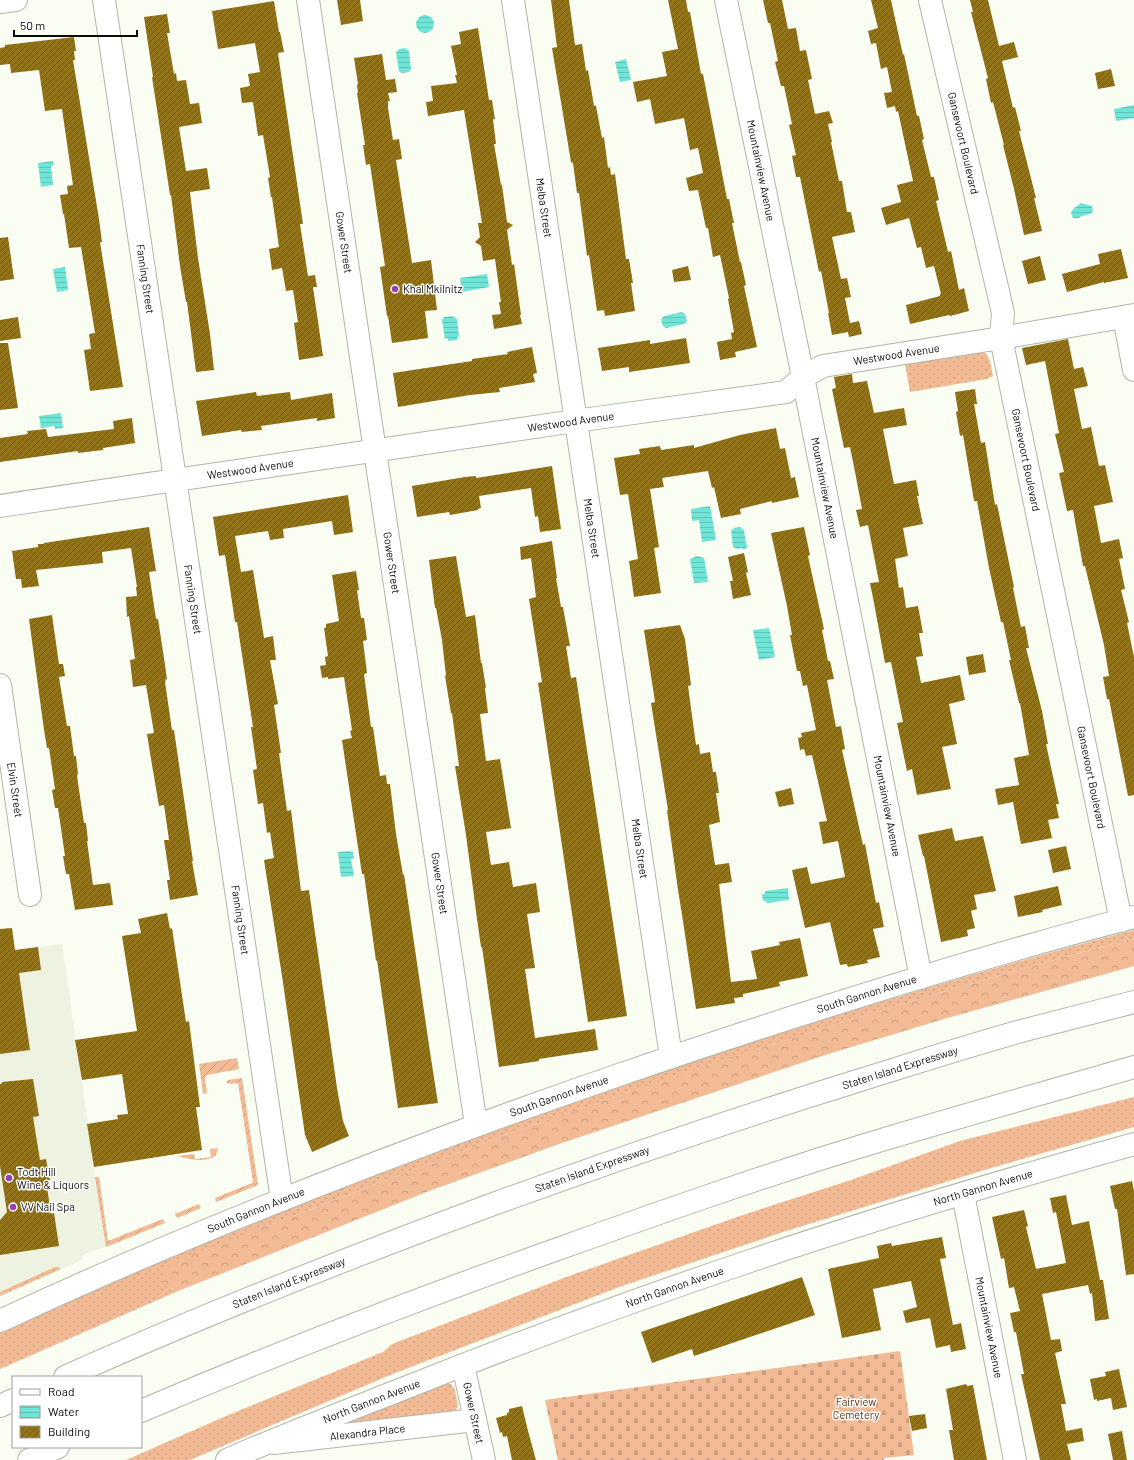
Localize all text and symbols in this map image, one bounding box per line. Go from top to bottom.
scale bar [14,12,137,38]
text: 50 m [20,18,45,32]
street label: Gansevoort Boulevard [946,91,982,195]
street label: Mountainview Avenue [745,119,778,222]
street label: Melba Street [534,177,555,238]
street label: Gower Street [333,210,356,274]
street label: Fanning Street [134,243,157,315]
place label: Khal Mkilnitz [403,282,462,295]
marker: Khal Mkilnitz [390,284,400,294]
street label: Westwood Avenue [852,341,940,367]
street label: Gansevoort Boulevard [1010,407,1043,512]
street label: Westwood Avenue [527,409,615,434]
street label: Mountainview Avenue [809,436,842,540]
street label: Westwood Avenue [206,456,294,481]
street label: Melba Street [582,497,603,559]
street label: Gower Street [381,531,403,595]
street label: Fanning Street [182,564,205,635]
street label: Gansevoort Boulevard [1075,725,1109,830]
street label: Mountainview Avenue [871,754,904,858]
street label: Elvin Street [5,761,26,818]
street label: Melba Street [629,818,651,879]
street label: Gower Street [429,851,451,915]
street label: Fanning Street [229,884,253,956]
street label: South Gannon Avenue [815,972,918,1015]
street label: Staten Island Expressway [840,1043,959,1091]
street label: South Gannon Avenue [508,1072,610,1119]
street label: Staten Island Expressway [533,1142,651,1195]
place label: Todt Hill Wine & Liquors [17,1165,89,1191]
street label: North Gannon Avenue [932,1166,1034,1208]
marker: Todt Hill Wine & Liquors [4,1173,14,1183]
street label: South Gannon Avenue [205,1184,306,1235]
place label: VV Nail Spa [21,1200,75,1213]
marker: VV Nail Spa [8,1202,18,1212]
street label: Staten Island Expressway [230,1254,347,1311]
street label: North Gannon Avenue [624,1263,725,1310]
street label: Mountainview Avenue [973,1276,1006,1379]
legend [12,1376,142,1448]
street label: North Gannon Avenue [321,1376,422,1426]
street label: Gower Street [461,1381,487,1445]
text: Road [48,1384,75,1398]
park label: Fairview Cemetery [833,1395,879,1421]
text: Water [48,1404,80,1418]
street label: Alexandra Place [329,1421,406,1443]
text: Building [48,1424,90,1438]

